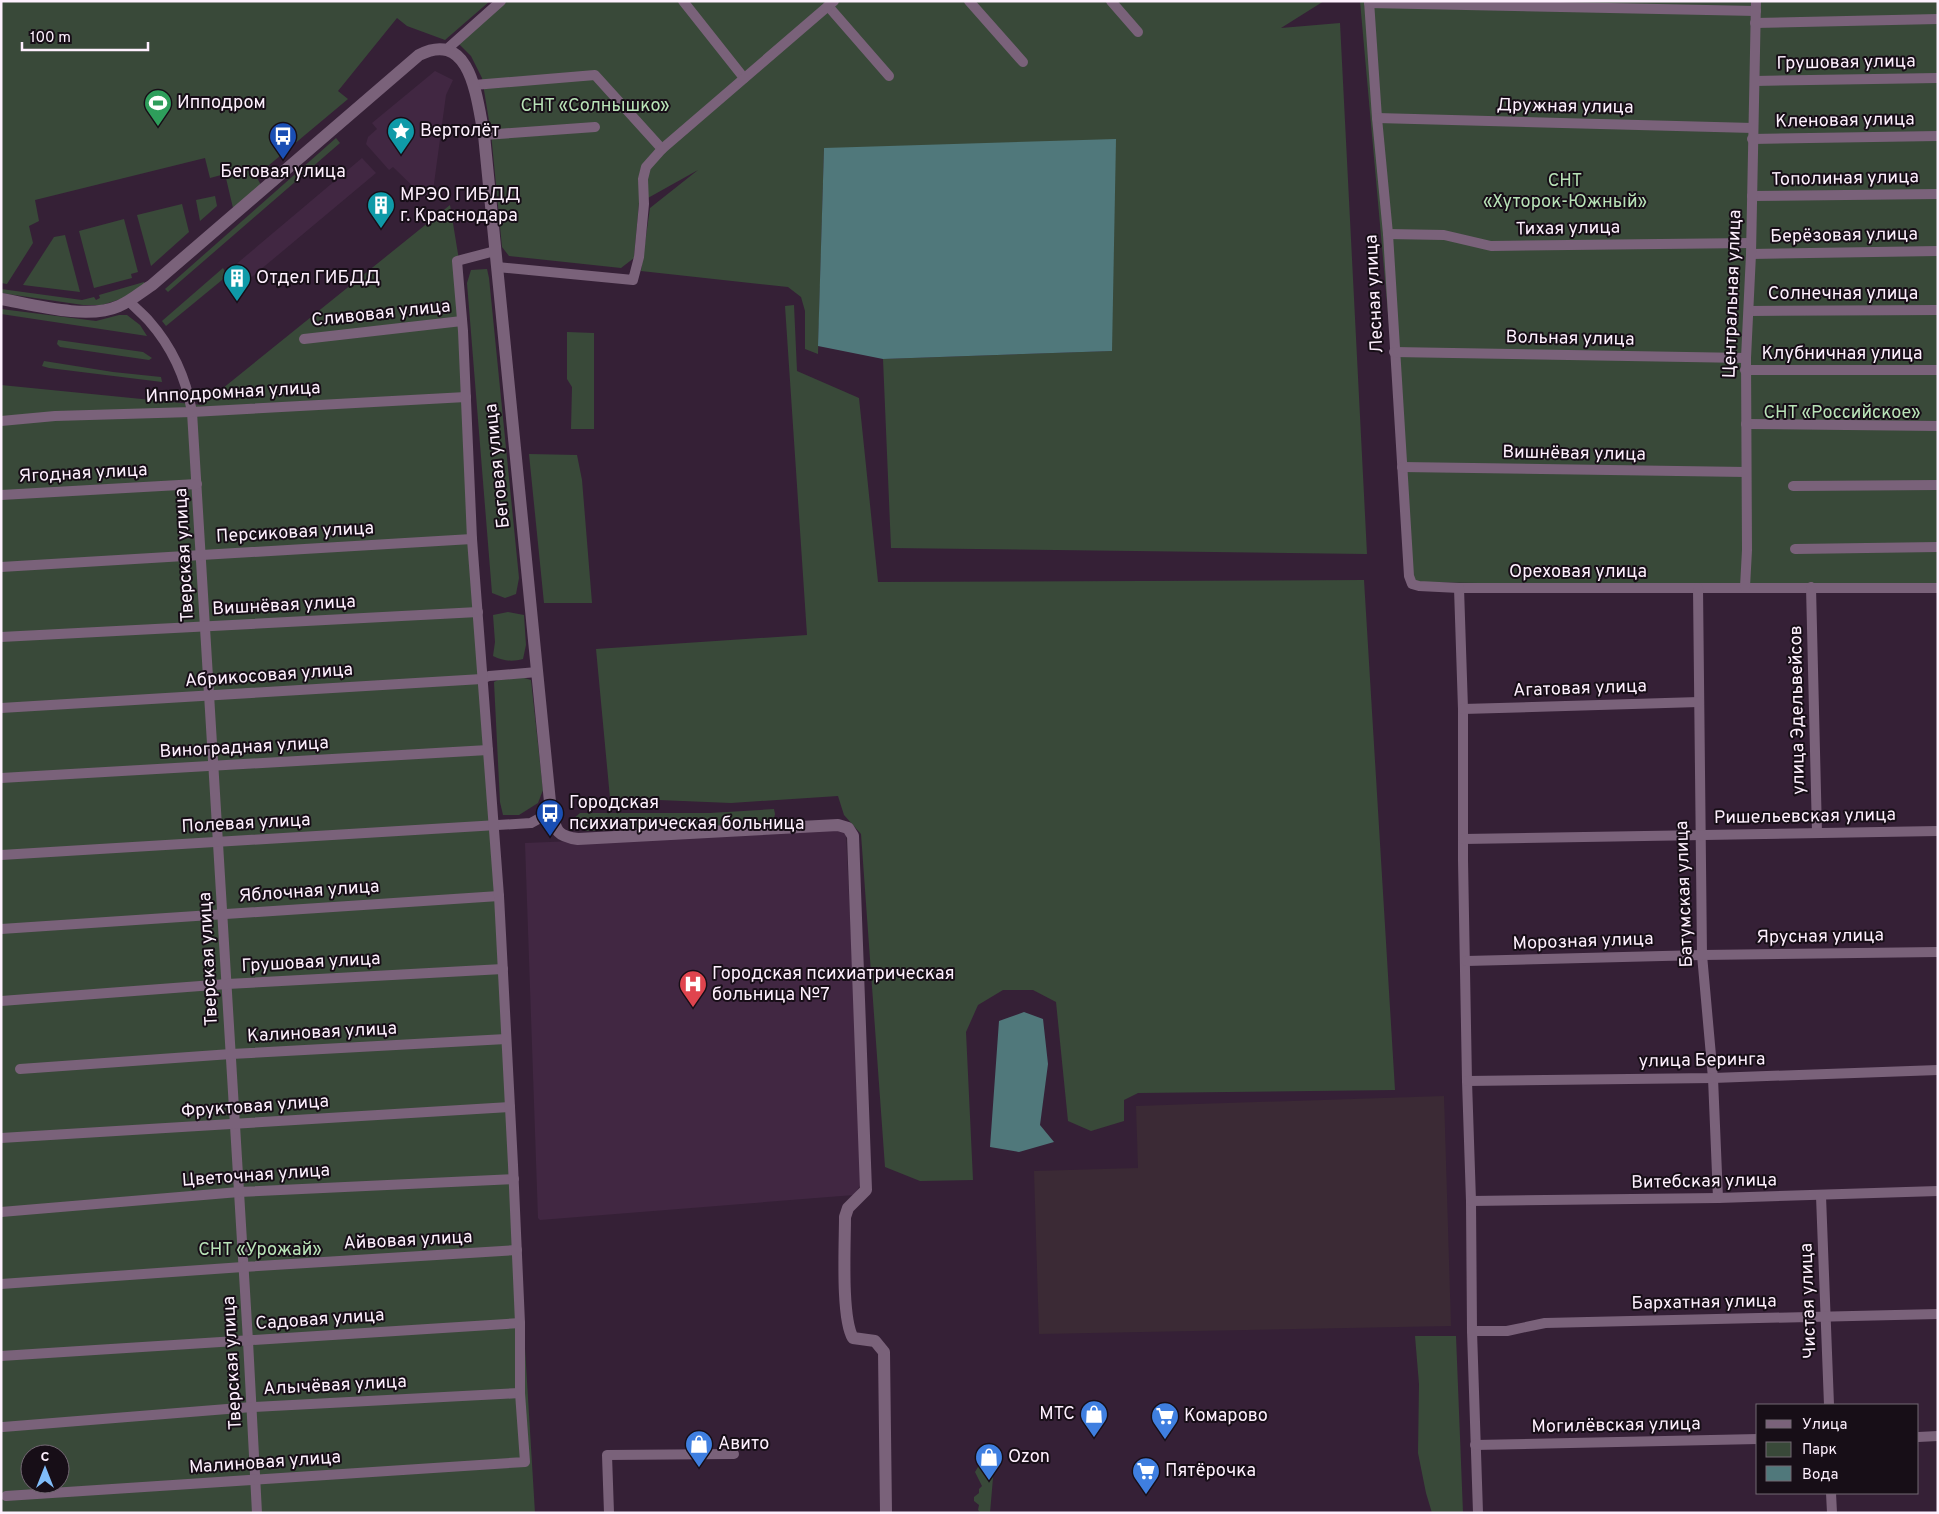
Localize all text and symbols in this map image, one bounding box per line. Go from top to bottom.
scale bar [22,20,149,52]
text: 100 m [30,29,71,48]
street label: Грушовая улица [1776,50,1916,76]
sports icon: Ипподром [143,88,173,127]
place label: Ипподром [177,92,266,115]
street label: Дружная улица [1496,94,1634,120]
park label: СНТ «Солнышко» [520,95,670,118]
street label: Кленовая улица [1775,108,1915,134]
place icon: Вертолёт [386,116,416,155]
place label: Вертолёт [420,120,499,143]
bus stop icon: Беговая улица [268,121,298,160]
place label: Беговая улица [220,161,346,184]
street label: Тополиная улица [1771,166,1919,192]
park label: СНТ «Хуторок-Южный» [1483,170,1647,214]
place label: МРЭО ГИБДД г. Краснодара [400,184,520,228]
building icon: МРЭО ГИБДД г. Краснодара [366,190,396,229]
street label: Центральная улица [1719,209,1747,379]
street label: Тихая улица [1516,217,1620,241]
street label: Берёзовая улица [1770,223,1918,249]
street label: Лесная улица [1360,234,1390,354]
building icon: Отдел ГИБДД [222,263,252,302]
place label: Отдел ГИБДД [256,267,380,290]
street label: Солнечная улица [1768,283,1918,306]
street label: Сливовая улица [310,295,452,333]
street label: Вольная улица [1505,326,1635,352]
street label: Клубничная улица [1761,343,1923,366]
street label: Ипподромная улица [145,377,321,409]
street label: Беговая улица [480,402,516,530]
park label: СНТ «Российское» [1764,402,1920,425]
street label: Вишнёвая улица [1502,441,1646,467]
street label: Ягодная улица [18,459,148,489]
street label: Тверская улица [170,487,200,623]
street label: Персиковая улица [215,517,375,549]
street label: Ореховая улица [1509,561,1647,584]
street label: Вишнёвая улица [212,591,356,621]
street label: улица Эдельвейсов [1785,625,1811,795]
street label: Абрикосовая улица [184,659,354,693]
street label: Агатовая улица [1513,675,1647,703]
street label: Виноградная улица [159,732,329,764]
place label: Городская психиатрическая больница [569,792,804,836]
bus stop icon: Городская психиатрическая больница [535,798,565,837]
street label: Ришельевская улица [1714,804,1896,830]
street label: Полевая улица [181,809,311,839]
street label: Батумская улица [1671,820,1699,968]
street label: Яблочная улица [238,876,380,908]
street label: Тверская улица [194,891,224,1027]
street label: Ярусная улица [1756,924,1884,950]
street label: Морозная улица [1512,928,1654,956]
street label: Грушовая улица [241,948,381,978]
place label: Городская психиатрическая больница №7 [712,963,955,1007]
hospital icon: Городская психиатрическая больница №7 [678,969,708,1008]
street label: Калиновая улица [247,1018,397,1048]
street label: улица Беринга [1639,1048,1765,1074]
street label: Фруктовая улица [180,1090,330,1124]
street label: Цветочная улица [181,1159,331,1193]
street label: Витебская улица [1631,1169,1777,1195]
street label: Айвовая улица [343,1226,473,1256]
park label: СНТ «Урожай» [198,1239,322,1262]
street label: Чистая улица [1795,1243,1823,1359]
street label: Бархатная улица [1631,1290,1777,1316]
street label: Тверская улица [218,1295,248,1431]
street label: Садовая улица [255,1304,385,1336]
street label: Алычёвая улица [263,1371,407,1401]
shop icon: МТС [1079,1399,1109,1438]
supermarket icon: Комарово [1150,1401,1180,1440]
place label: МТС [1039,1403,1075,1426]
legend [1756,1404,1919,1494]
place label: Комарово [1184,1405,1268,1428]
street label: Могилёвская улица [1531,1413,1701,1439]
text: Улица [1802,1416,1847,1435]
shop icon: Авито [684,1429,714,1468]
place label: Авито [718,1433,769,1456]
text: Парк [1802,1441,1837,1460]
shop icon: Ozon [974,1442,1004,1481]
north arrow [20,1444,70,1494]
street label: Малиновая улица [188,1446,342,1480]
place label: Ozon [1008,1446,1050,1469]
text: С [41,1449,50,1466]
supermarket icon: Пятёрочка [1131,1456,1161,1495]
place label: Пятёрочка [1165,1460,1256,1483]
text: Вода [1802,1466,1838,1485]

